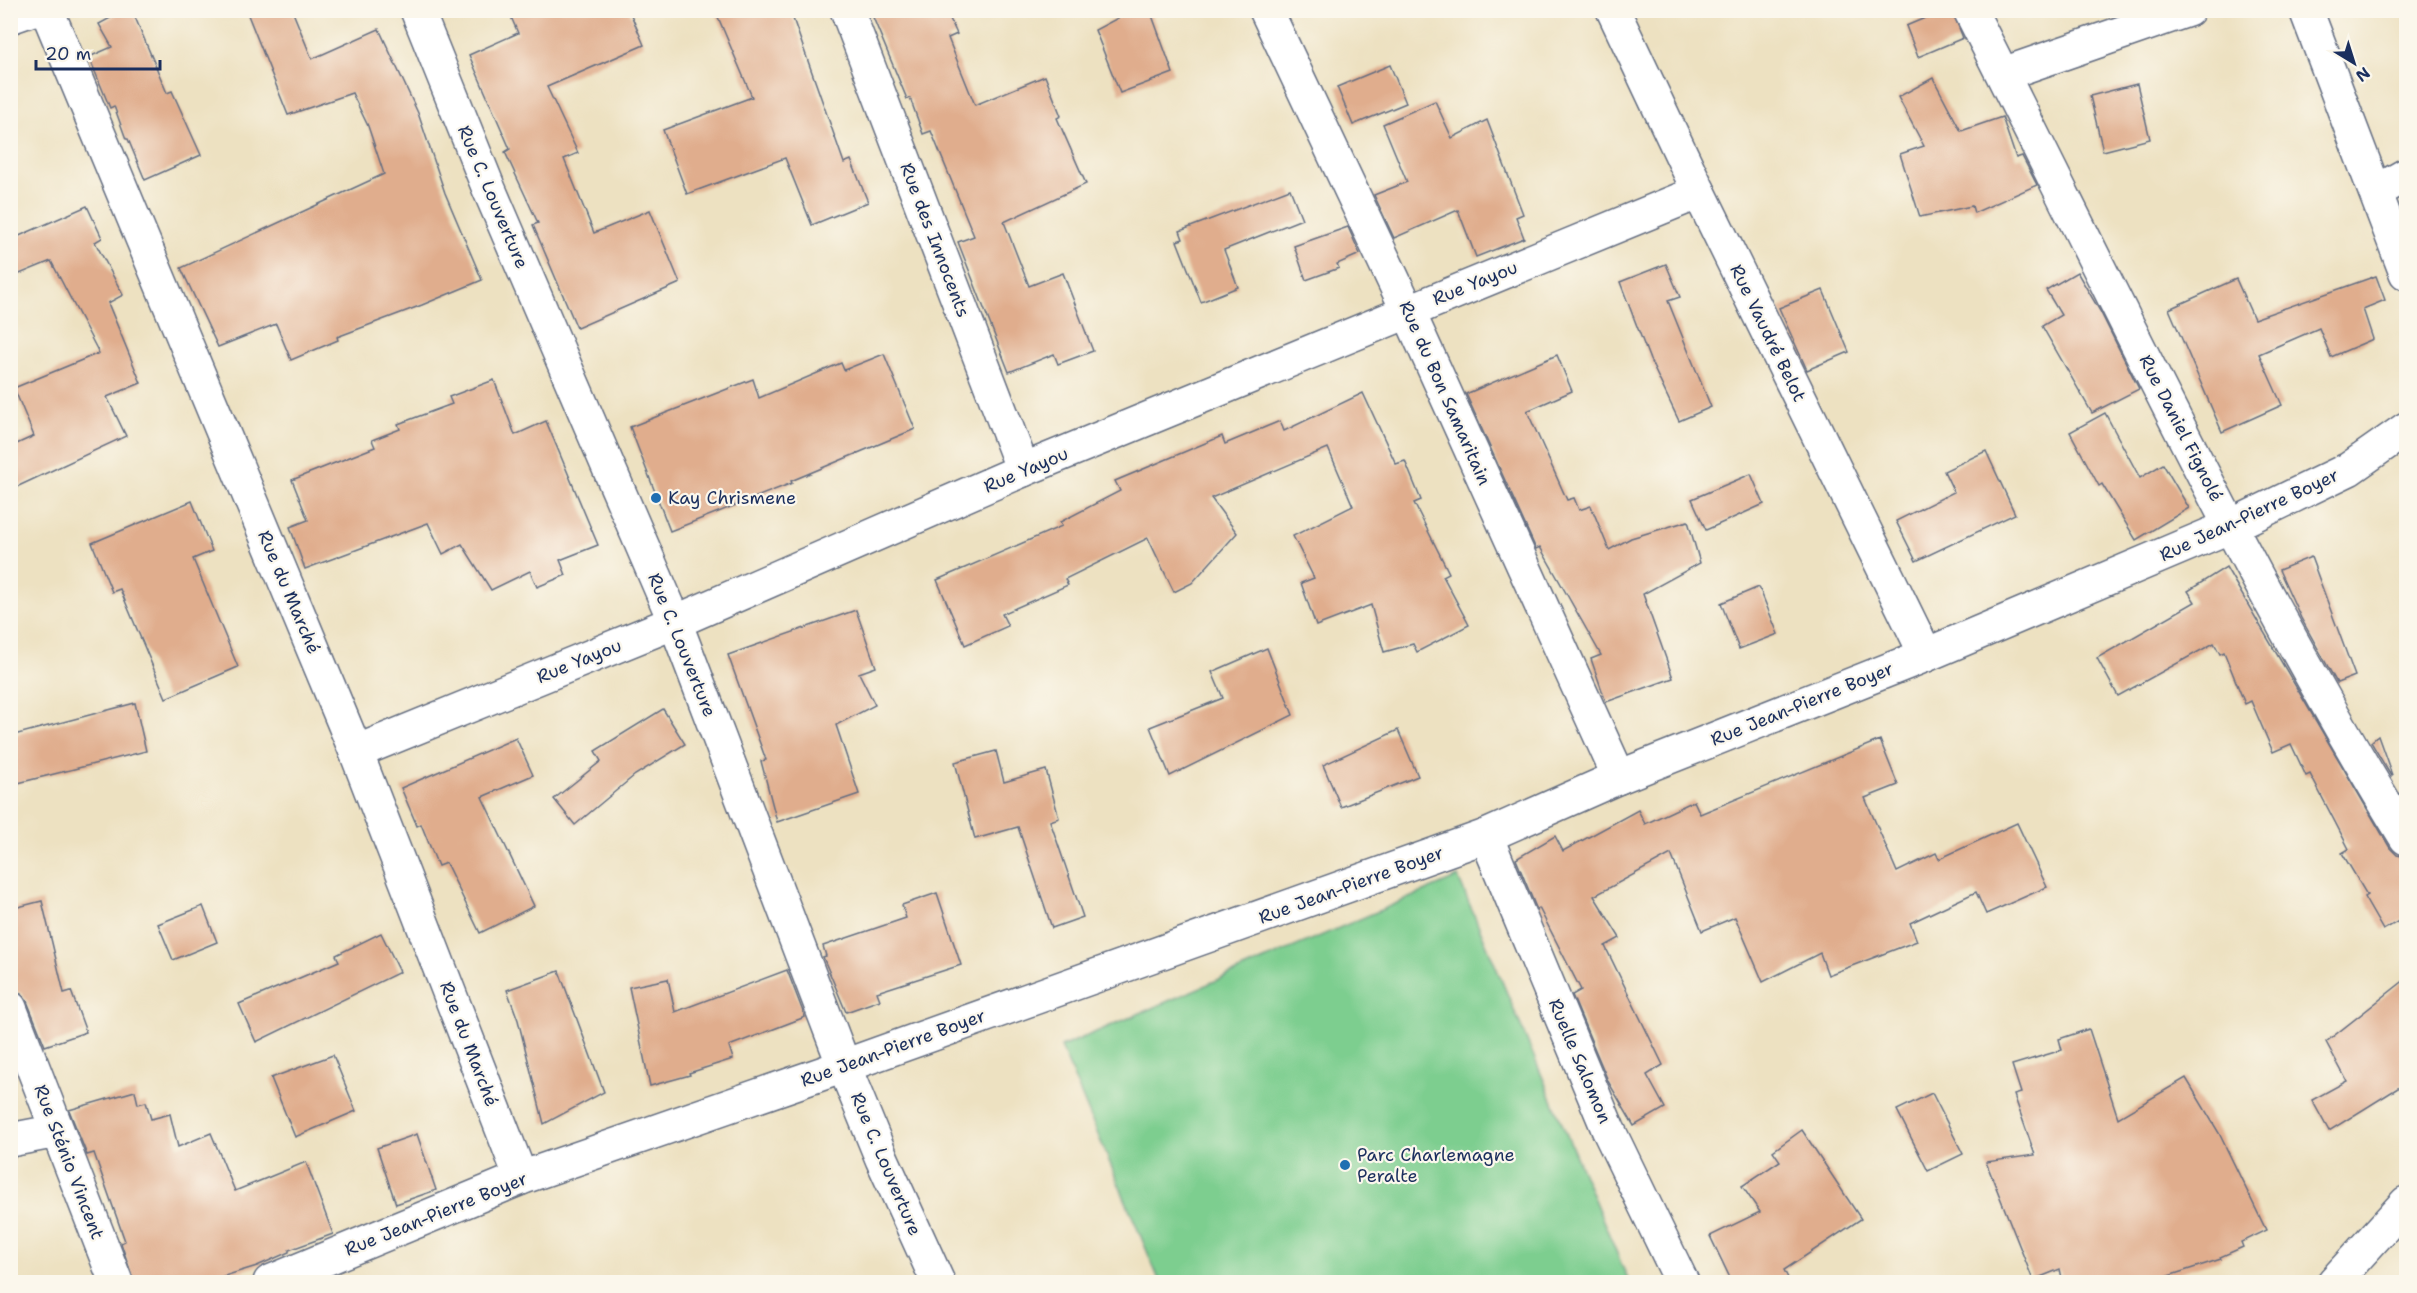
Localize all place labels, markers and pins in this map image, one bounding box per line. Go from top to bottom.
place label: Kay Chrismene [668,486,796,510]
marker: Kay Chrismene [649,491,663,505]
place label: Parc Charlemagne Peralte [1357,1143,1515,1188]
marker: Parc Charlemagne Peralte [1338,1158,1352,1172]

